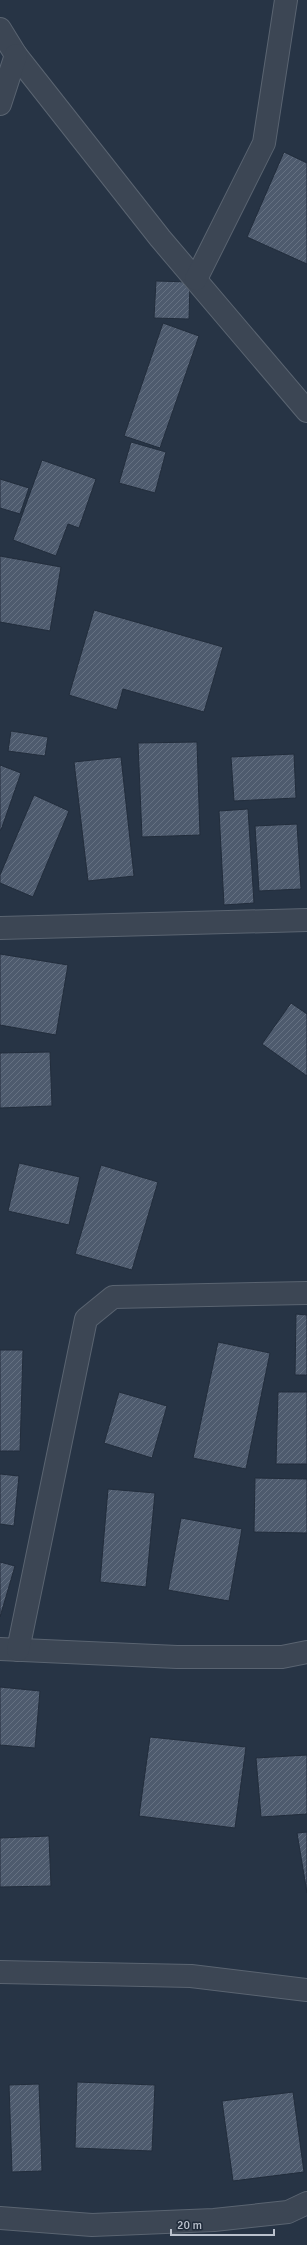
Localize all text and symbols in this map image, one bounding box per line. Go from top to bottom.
scale bar [171,2211,274,2237]
text: 20 m [177,2218,202,2233]

